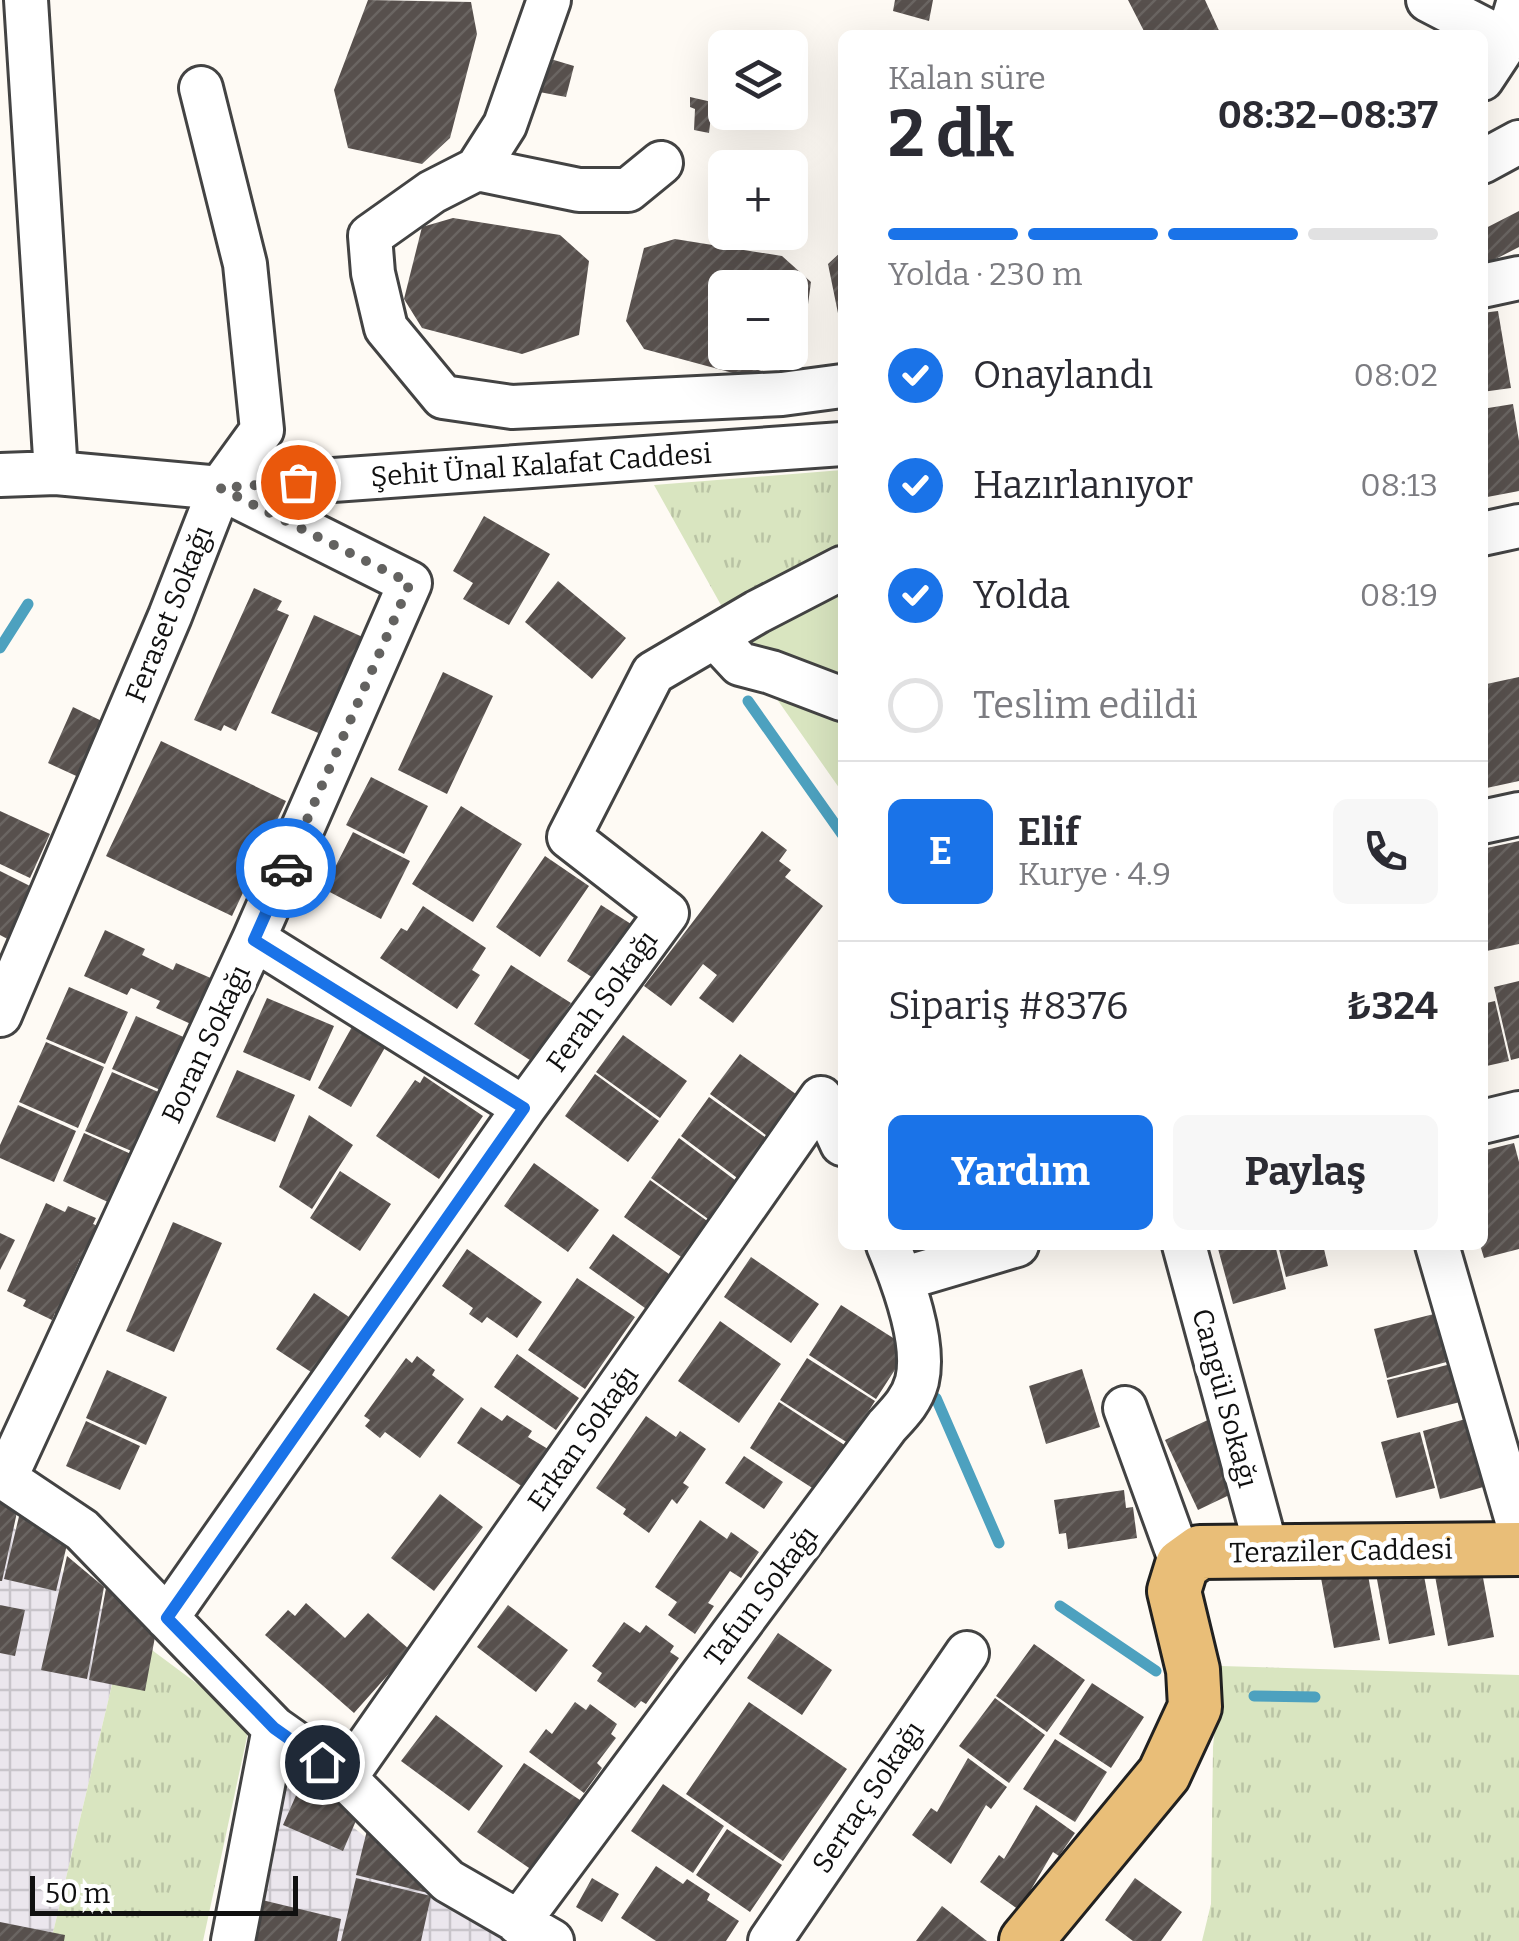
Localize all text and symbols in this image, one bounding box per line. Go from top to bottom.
map controls [708,30,808,370]
button: layers [708,30,808,130]
text: Kalan süre [888,59,1046,97]
text: 08:32–08:37 [1218,92,1438,138]
text: 2 dk [888,95,1014,173]
button: + [708,150,808,250]
text: Yolda · 230 m [888,255,1082,293]
button: − [708,270,808,370]
icon: check [888,348,943,403]
text: Onaylandı [973,352,1153,398]
text: 08:02 [1354,356,1438,394]
street label: Şehit Ünal Kalafat Caddesi [369,437,713,493]
pin [256,440,341,525]
icon: bag [271,455,326,510]
icon: check [888,458,943,513]
text: Hazırlanıyor [973,462,1193,508]
text: 08:13 [1360,466,1438,504]
street label: Feraset Sokağı [119,521,219,707]
icon: check [888,568,943,623]
text: Yolda [973,572,1070,618]
text: 08:19 [1360,576,1438,614]
text: Teslim edildi [973,682,1198,728]
button: phone [1333,799,1438,904]
text: Elif [1018,809,1079,855]
courier [236,818,336,918]
text: E [929,828,952,874]
icon: car [259,841,314,896]
text: Kurye · 4.9 [1018,855,1171,893]
street label: Ferah Sokağı [540,924,664,1078]
street label: Boran Sokağı [155,960,257,1128]
text: Sipariş #8376 [888,983,1128,1029]
text: ₺324 [1346,983,1438,1029]
button: Yardım [888,1115,1153,1230]
button: Paylaş [1173,1115,1438,1230]
street label: Cangül Sokağı [1185,1305,1265,1491]
street label: Erkan Sokağı [521,1359,645,1517]
street label: Tafun Sokağı [698,1519,824,1673]
street label: Teraziler Caddesi [1229,1533,1453,1569]
street label: Sertaç Sokağı [805,1715,931,1879]
pin [280,1720,365,1805]
icon: home [295,1735,350,1790]
scale bar [30,1871,298,1916]
text: 50 m [45,1877,110,1910]

